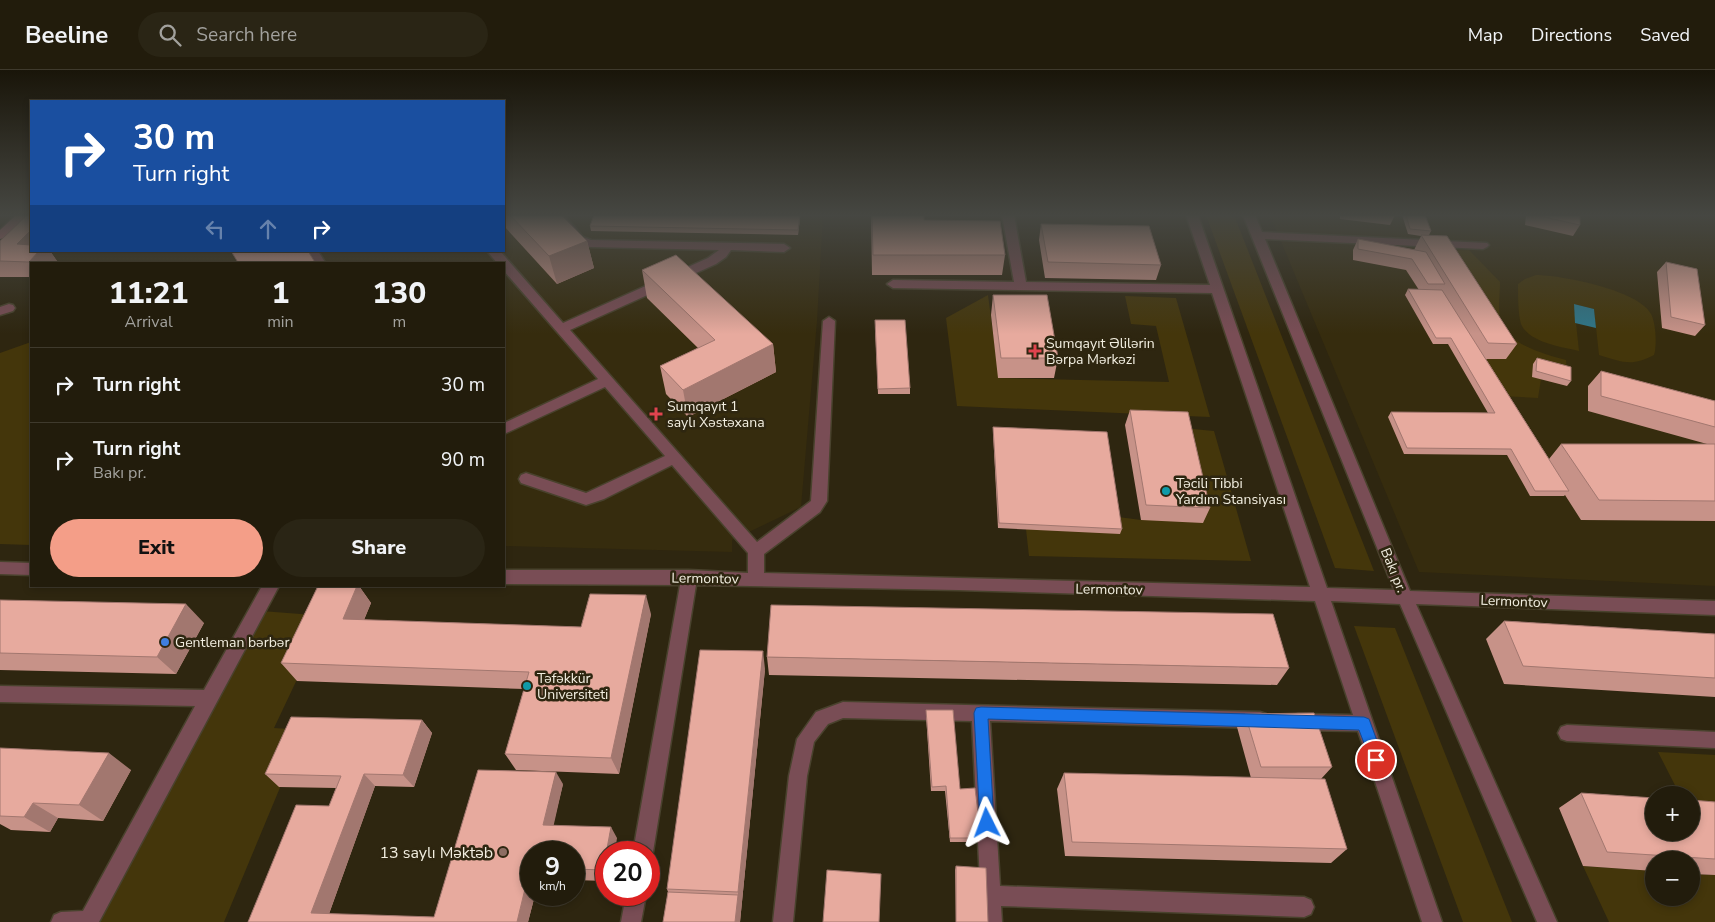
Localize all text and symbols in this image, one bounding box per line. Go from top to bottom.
search box [138,12,488,57]
text: Beeline [25,19,108,51]
icon: search [156,21,184,49]
text: Search here [196,22,297,48]
text: Map [1468,23,1503,47]
text: Directions [1531,23,1612,47]
text: Saved [1640,23,1690,47]
text: 30 m [133,114,215,161]
icon: right [50,120,115,185]
text: Turn right [133,159,229,189]
icon: left [201,215,229,243]
icon: ahead [254,215,282,243]
icon: right [307,215,335,243]
text: 11:21 [109,273,188,314]
text: 1 [271,273,289,314]
text: 130 [372,273,426,314]
text: Arrival [125,311,173,333]
text: min [267,311,294,333]
text: m [392,311,406,333]
place label: Sumqayıt Əlilərin Bərpa Mərkəzi [1046,334,1155,369]
marker: Sumqayıt Əlilərin Bərpa Mərkəzi [1028,344,1042,358]
icon: right [50,371,78,399]
text: Turn right [93,372,180,398]
text: 30 m [441,372,485,398]
place label: Sumqayıt 1 saylı Xəstəxana [667,397,765,432]
marker: Sumqayıt 1 saylı Xəstəxana [649,407,663,421]
text: Turn right [93,436,180,462]
icon: right [50,446,78,474]
text: 90 m [441,447,485,473]
text: Bakı pr. [93,462,146,484]
place label: Təcili Tibbi Yardım Stansiyası [1175,474,1286,509]
marker: Təcili Tibbi Yardım Stansiyası [1160,485,1172,497]
button: Exit [50,519,263,577]
button: Share [273,519,485,577]
street label: Bakı pr. [1376,545,1411,595]
street label: Lermontov [671,568,740,589]
street label: Lermontov [1075,579,1144,600]
street label: Lermontov [1480,591,1549,612]
place label: Gentleman bәrbәr [175,633,289,652]
marker: Gentleman bәrbәr [159,636,171,648]
place label: Təfəkkür Universiteti [537,669,608,704]
marker: Təfəkkür Universiteti [521,680,533,692]
pin [1355,739,1397,781]
icon: arrive [1362,746,1390,774]
map controls [1645,786,1700,906]
button: + [1645,786,1700,841]
position arrow [960,796,1012,848]
speed limit sign: 20 [595,841,660,906]
place label: 13 saylı Məktəb [379,842,493,864]
marker: 13 saylı Məktəb [497,846,509,858]
text: 9 [545,850,560,884]
button: − [1645,851,1700,906]
text: km/h [539,878,566,894]

